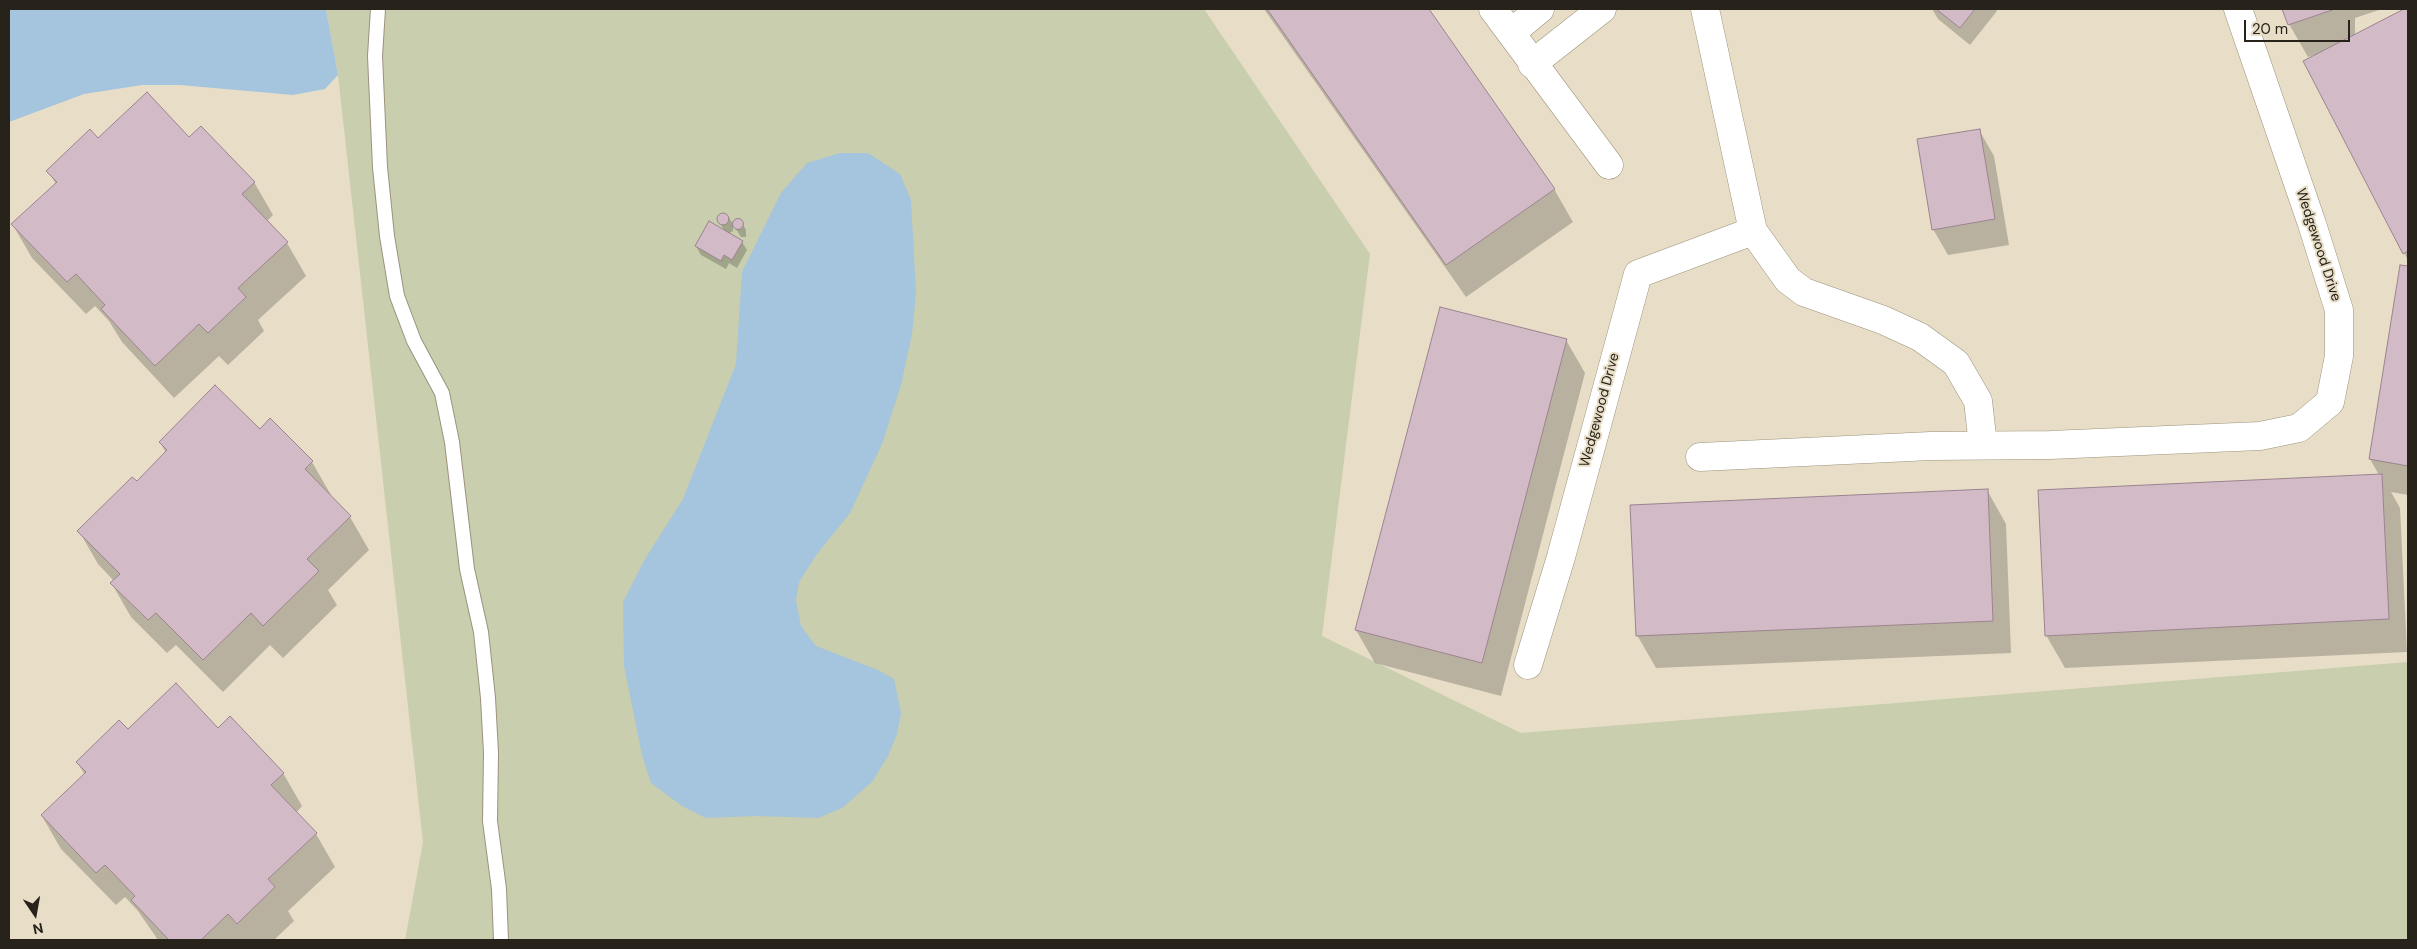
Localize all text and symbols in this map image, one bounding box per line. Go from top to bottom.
scale bar [2247,10,2353,42]
text: 20 m [2252,19,2288,39]
street label: Wedgewood Drive [2292,187,2344,303]
street label: Wedgewood Drive [1577,351,1623,469]
north arrow [10,889,60,939]
text: N [31,919,45,939]

